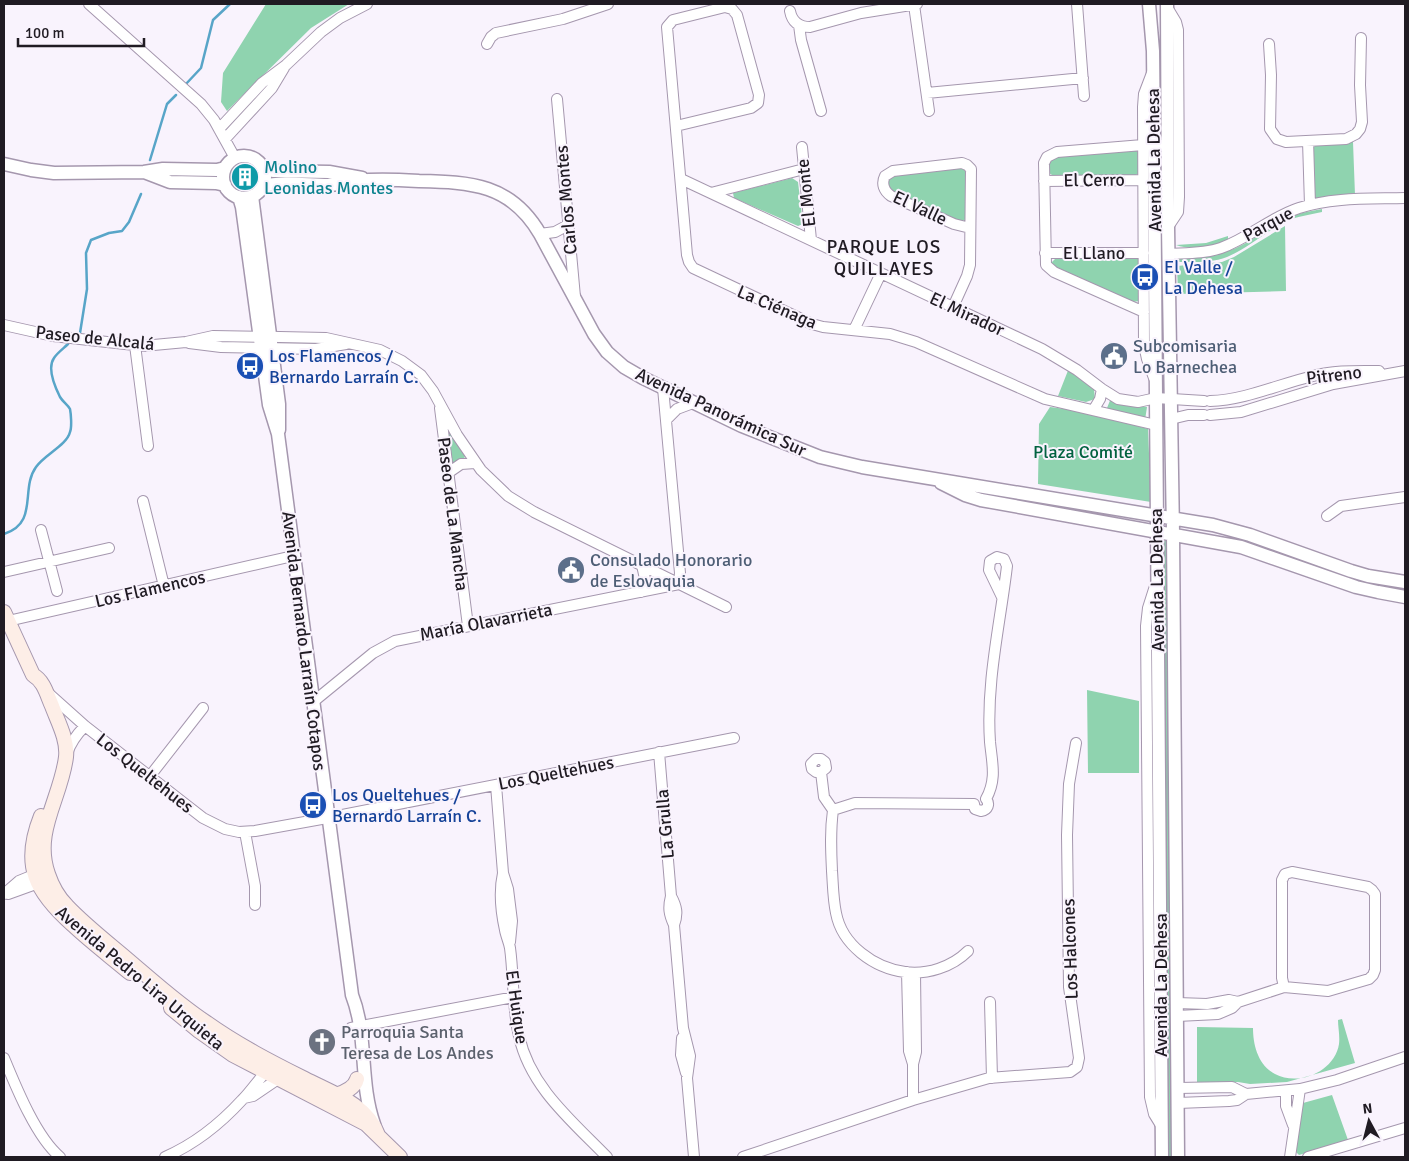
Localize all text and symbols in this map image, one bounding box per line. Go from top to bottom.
scale bar [18,15,144,47]
text: 100 m [25,24,65,42]
street label: Avenida La Dehesa [1142,88,1166,232]
street label: Carlos Montes [550,144,582,256]
place label: Molino Leonidas Montes [264,156,393,199]
street label: El Monte [791,158,821,228]
building icon: Molino Leonidas Montes [230,162,260,192]
street label: El Cerro [1063,168,1125,192]
street label: El Valle [889,186,951,230]
street label: Parque [1239,202,1297,246]
district label: PARQUE LOS QUILLAYES [827,235,941,281]
street label: El Llano [1063,242,1125,264]
place label: El Valle / La Dehesa [1164,256,1243,299]
bus stop icon: El Valle / La Dehesa [1130,262,1160,292]
street label: La Ciénaga [734,280,820,334]
street label: El Mirador [926,287,1008,341]
street label: Paseo de Alcalá [34,321,156,355]
place label: Subcomisaria Lo Barnechea [1133,335,1237,378]
public building icon: Subcomisaria Lo Barnechea [1099,341,1129,371]
place label: Los Flamencos / Bernardo Larraín C. [269,345,419,388]
bus stop icon: Los Flamencos / Bernardo Larraín C. [235,351,265,381]
street label: Pitreno [1305,361,1363,389]
street label: Avenida Panorámica Sur [632,363,810,461]
street label: Paseo de La Mancha [433,436,473,592]
park label: Plaza Comité [1033,441,1133,463]
street label: Avenida La Dehesa [1145,508,1169,652]
street label: Avenida Bernardo Larraín Cotapos [277,510,331,772]
place label: Consulado Honorario de Eslovaquia [590,549,752,592]
public building icon: Consulado Honorario de Eslovaquia [556,555,586,585]
street label: Los Flamencos [93,566,208,612]
street label: María Olavarrieta [418,598,554,646]
street label: Los Queltehues [92,728,198,818]
street label: Los Queltehues [496,751,616,795]
place label: Los Queltehues / Bernardo Larraín C. [332,784,482,827]
street label: La Grulla [651,788,679,860]
bus stop icon: Los Queltehues / Bernardo Larraín C. [298,790,328,820]
street label: Los Halcones [1057,898,1083,1000]
street label: Avenida Pedro Lira Urquieta [51,901,229,1055]
street label: Avenida La Dehesa [1150,913,1172,1057]
street label: El Huique [501,969,533,1045]
place label: Parroquia Santa Teresa de Los Andes [341,1021,494,1064]
church icon: Parroquia Santa Teresa de Los Andes [307,1027,337,1057]
north arrow [1344,1096,1394,1146]
text: N [1362,1100,1373,1118]

